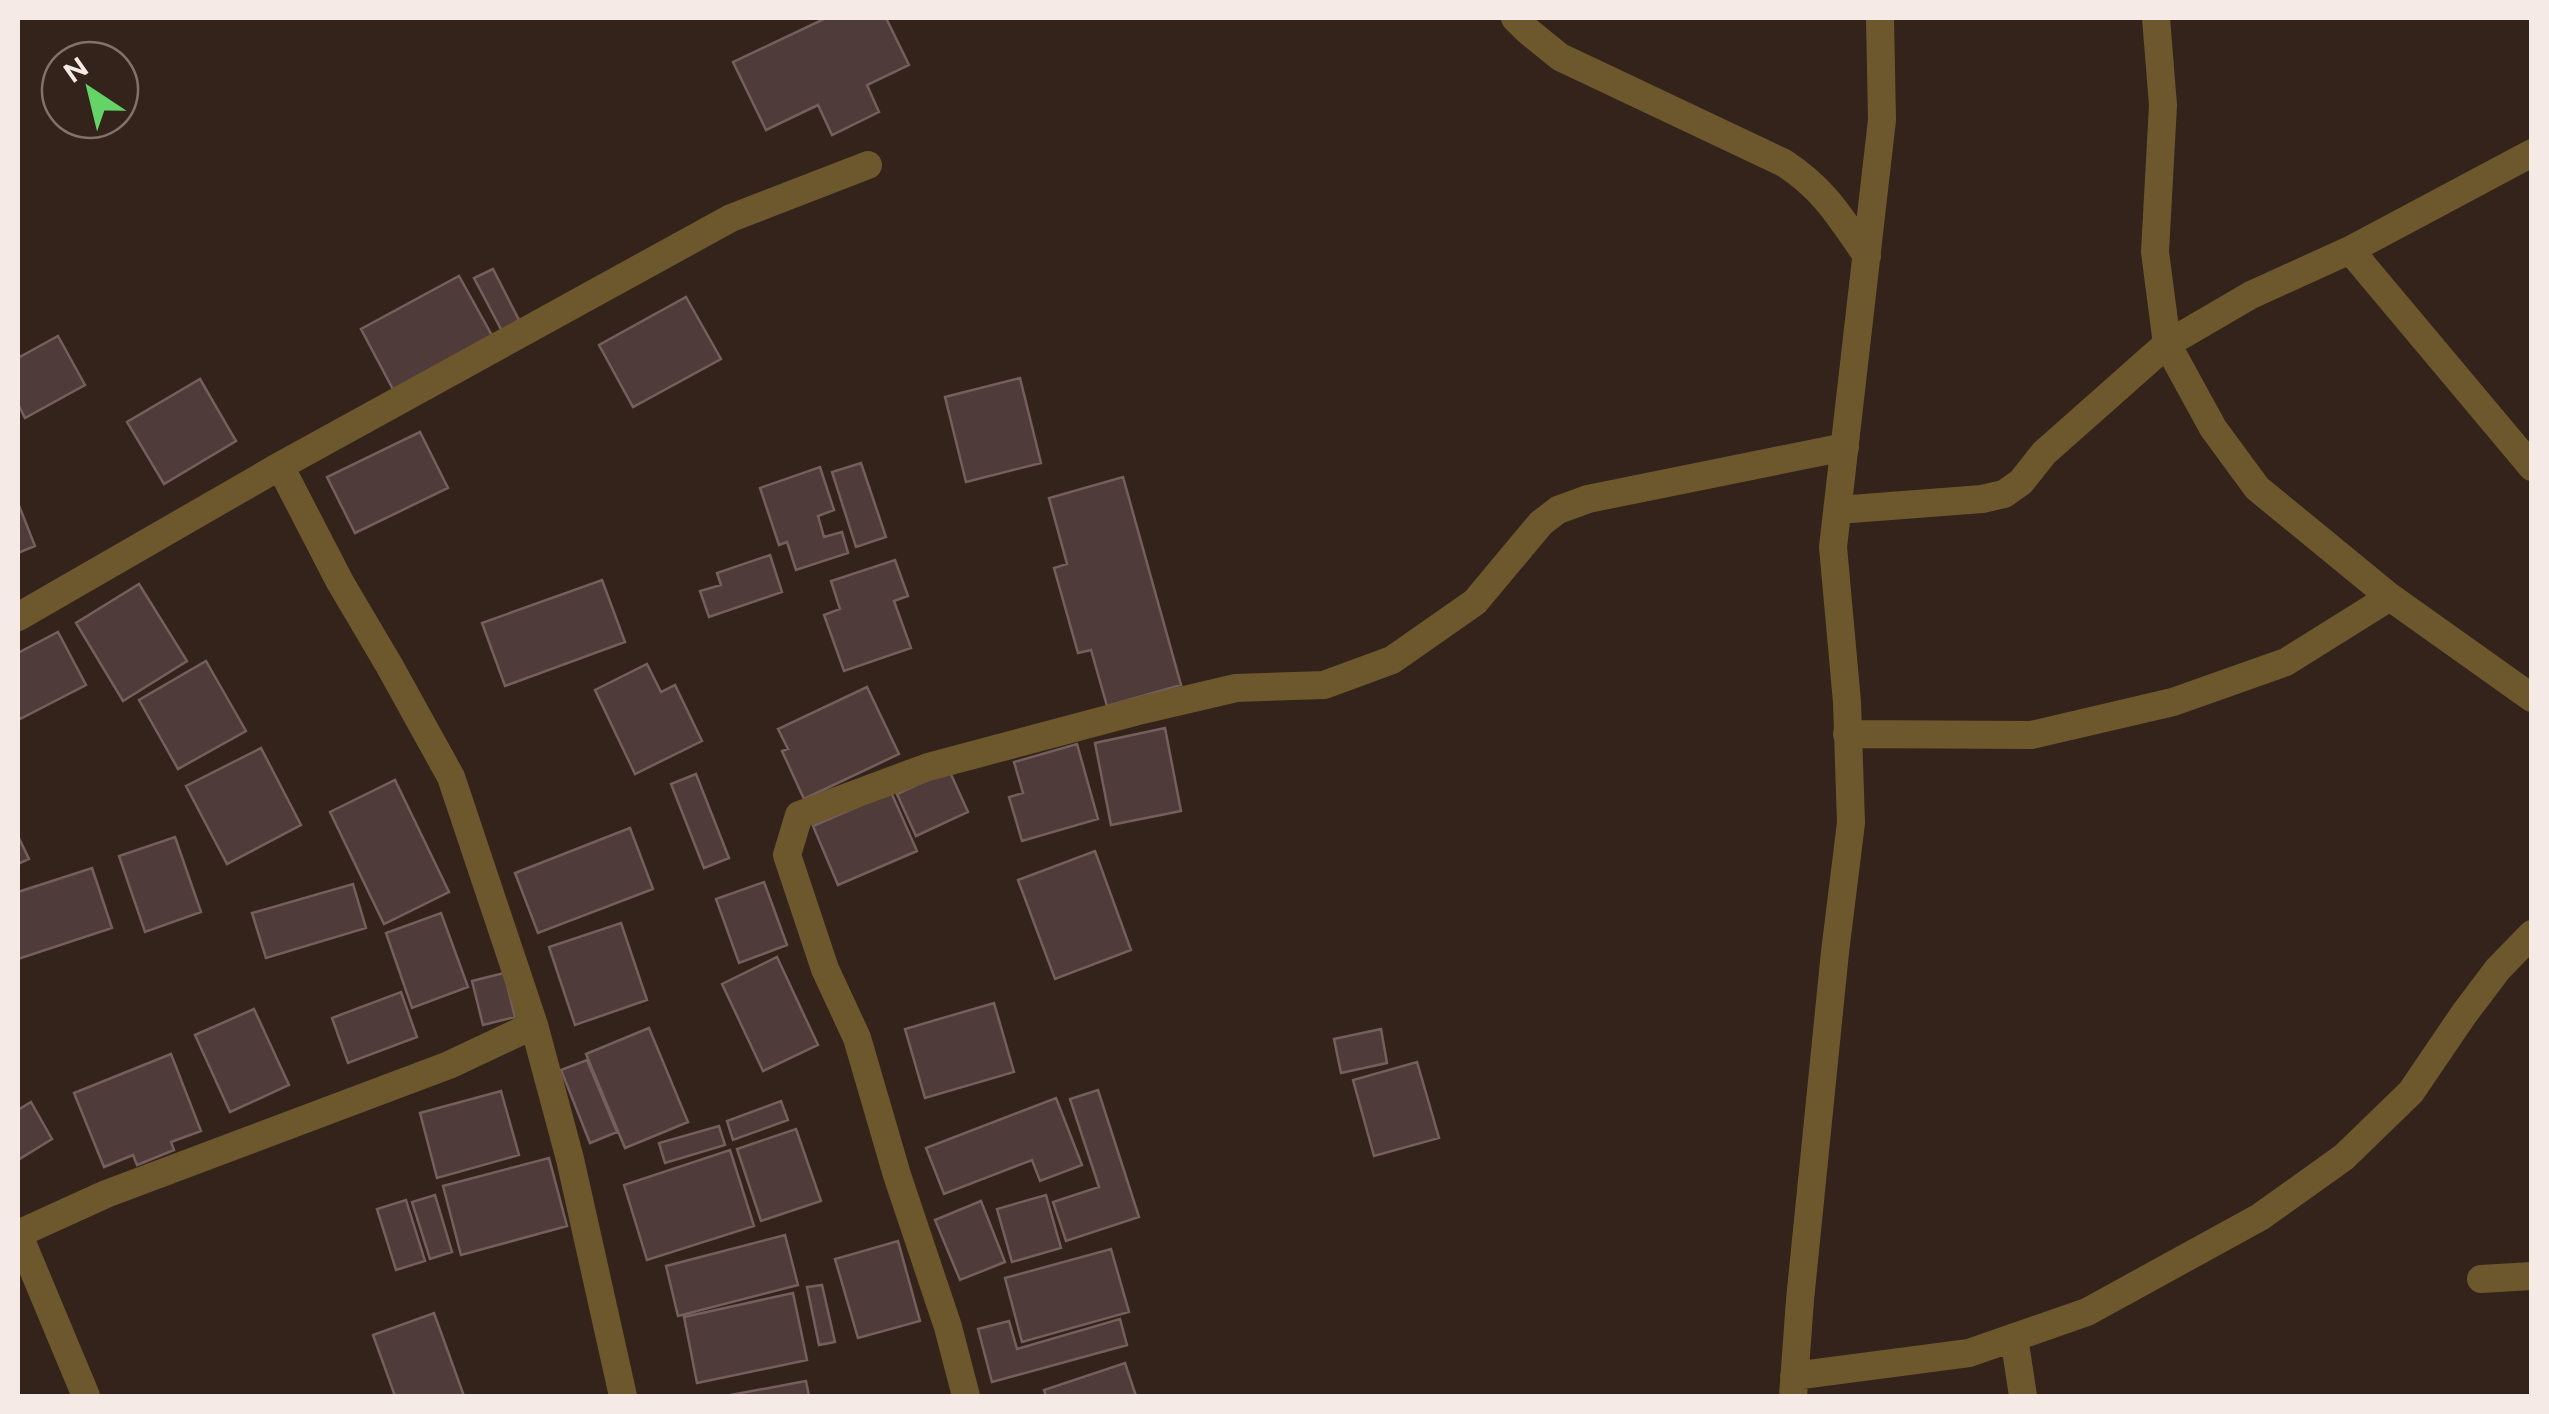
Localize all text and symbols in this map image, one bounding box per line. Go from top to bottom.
north arrow [40,40,140,140]
text: N [57,49,94,90]

